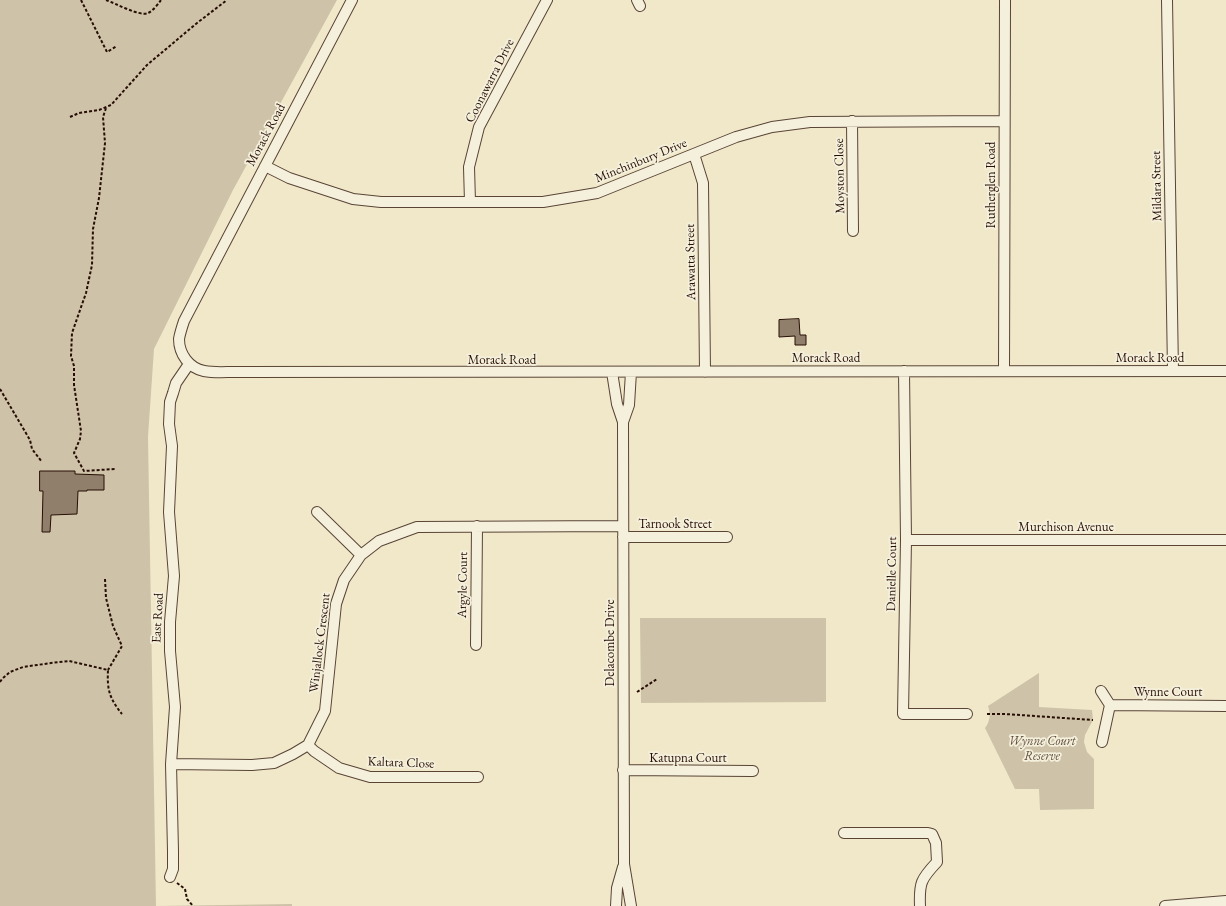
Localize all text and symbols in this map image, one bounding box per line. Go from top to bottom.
street label: Coonawarra Drive [462,36,518,126]
street label: Morack Road [243,101,289,169]
street label: Minchinbury Drive [593,135,689,187]
street label: Moyston Close [832,138,848,214]
street label: Rutherglen Road [983,142,999,228]
street label: Mildara Street [1149,151,1165,221]
street label: Arawatta Street [683,224,699,300]
street label: Morack Road [792,350,860,366]
street label: Morack Road [1116,350,1184,366]
street label: Morack Road [468,352,536,368]
street label: Tarnook Street [638,516,712,532]
street label: Murchison Avenue [1018,519,1114,535]
street label: Danielle Court [884,536,900,612]
street label: Argyle Court [455,552,471,618]
street label: East Road [149,592,167,644]
street label: Winjallock Crescent [306,592,334,694]
street label: Delacombe Drive [602,600,618,686]
street label: Wynne Court [1134,684,1202,700]
park label: Wynne Court Reserve [1008,733,1076,764]
street label: Katupna Court [649,750,727,766]
street label: Kaltara Close [367,754,435,772]

